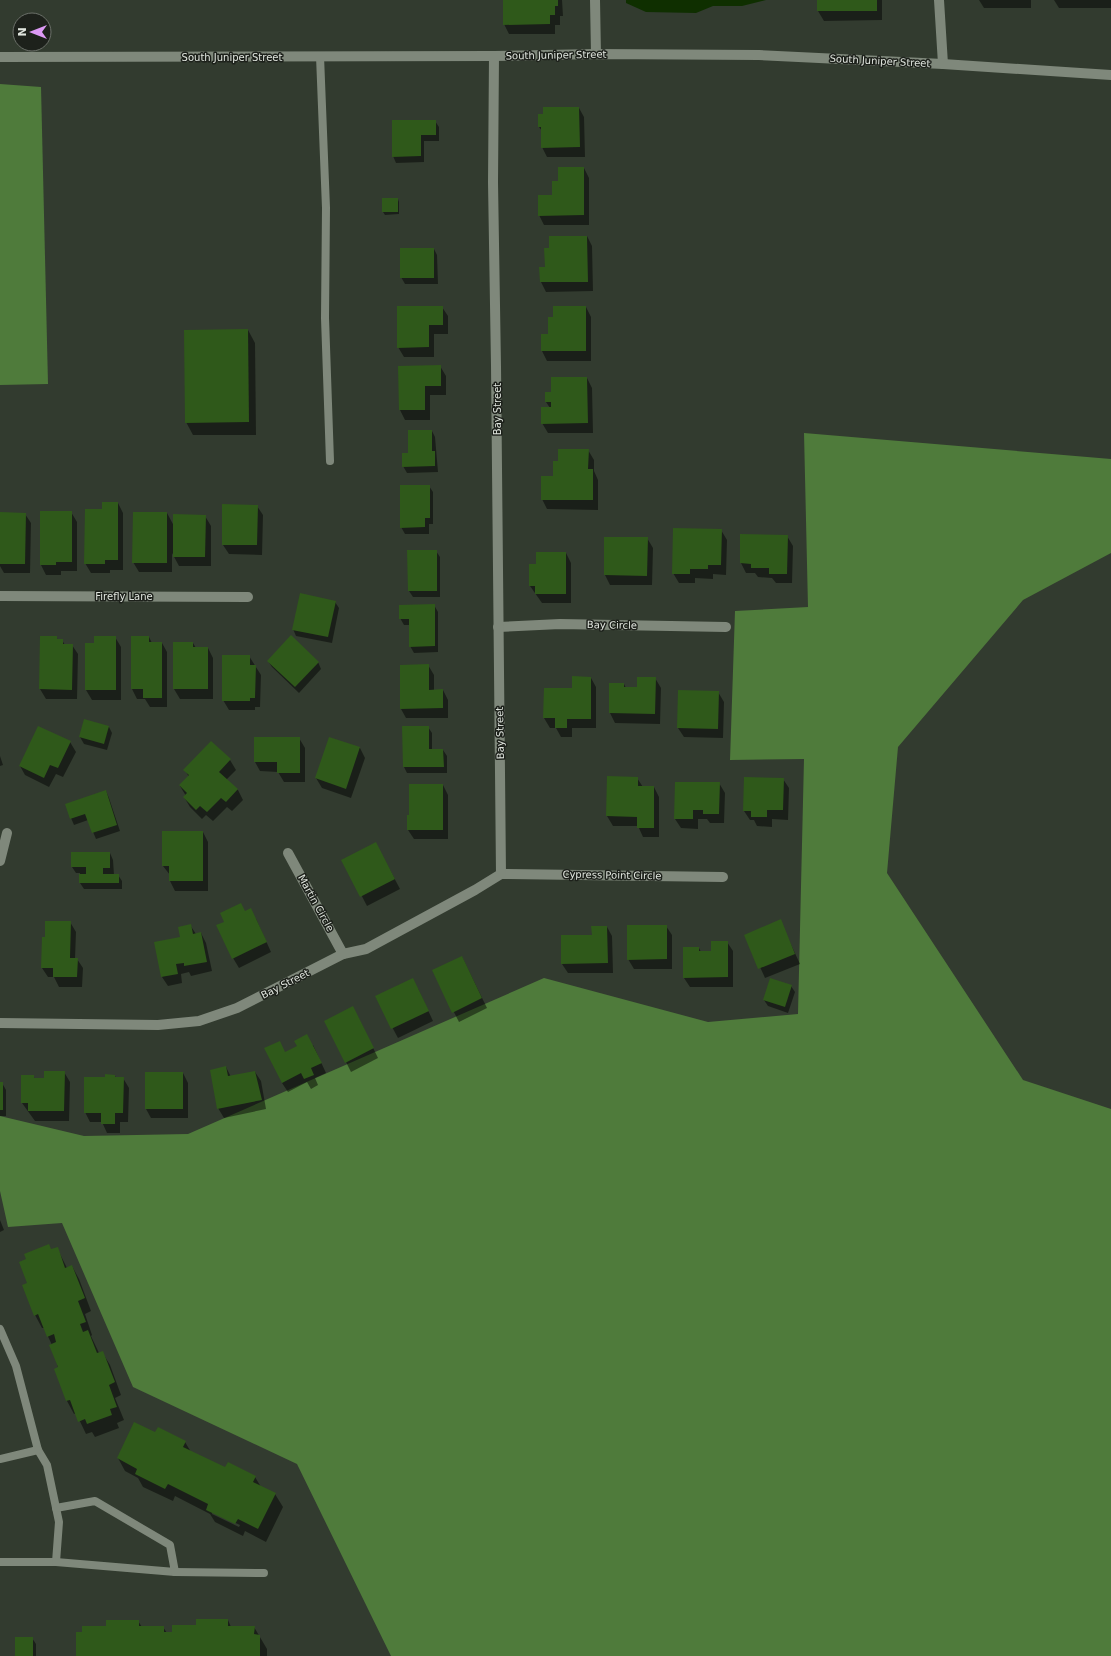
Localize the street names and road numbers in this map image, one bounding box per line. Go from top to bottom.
street label: South Juniper Street [505,49,607,61]
street label: South Juniper Street [182,52,282,63]
street label: South Juniper Street [829,53,931,69]
street label: Bay Street [492,383,503,435]
street label: Firefly Lane [95,591,153,602]
street label: Bay Circle [587,619,637,631]
street label: Bay Street [494,707,506,759]
street label: Cypress Point Circle [562,869,662,881]
street label: Martin Circle [296,873,336,933]
street label: Bay Street [259,967,311,1001]

